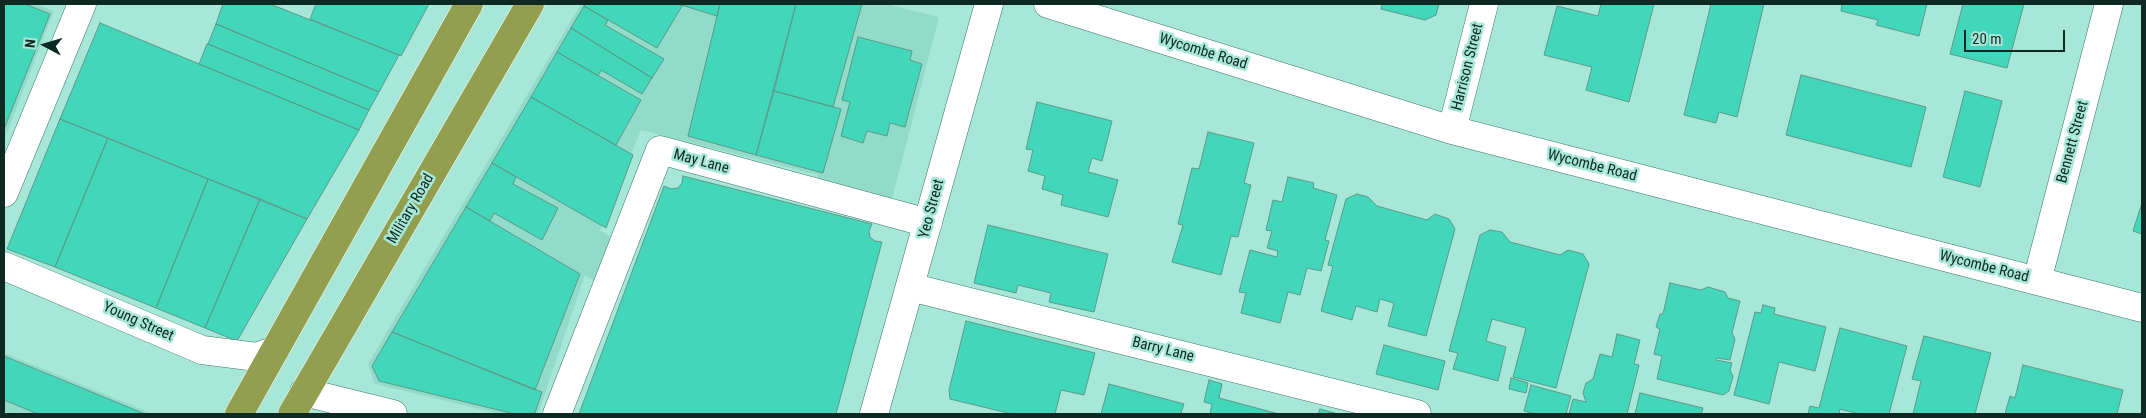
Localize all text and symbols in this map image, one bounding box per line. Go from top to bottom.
north arrow [20,20,70,70]
scale bar [1966,20,2067,52]
street label: Harrison Street [1448,22,1488,112]
street label: Wycombe Road [1157,30,1249,74]
text: 20 m [1972,30,2002,48]
text: N [22,38,38,49]
street label: Bennett Street [2053,99,2093,185]
street label: May Lane [671,146,731,178]
street label: Wycombe Road [1546,146,1638,186]
street label: Military Road [384,171,438,247]
street label: Yeo Street [915,177,949,241]
street label: Wycombe Road [1938,247,2030,287]
street label: Young Street [100,298,176,346]
street label: Barry Lane [1130,334,1196,366]

